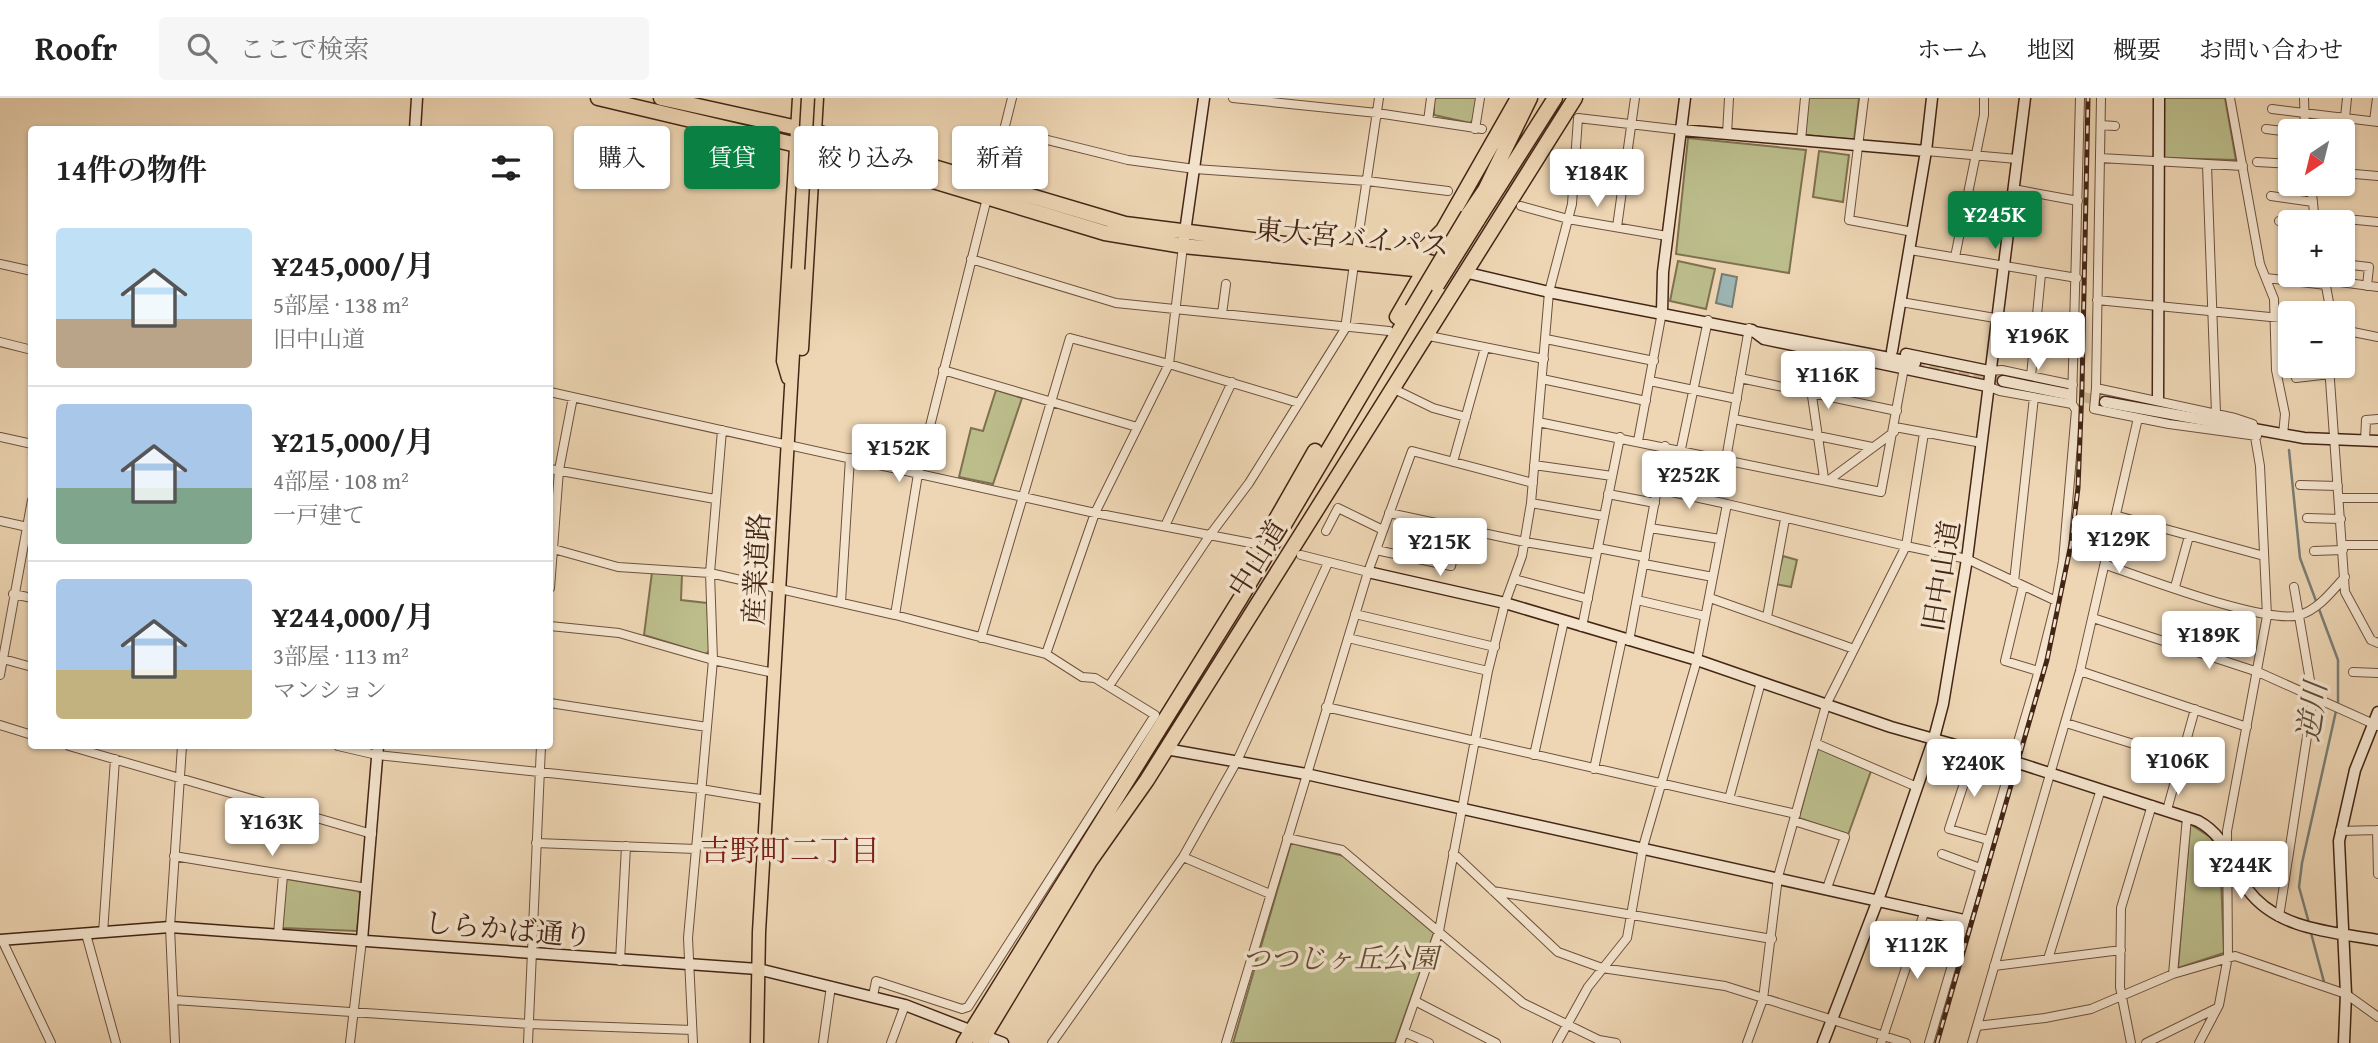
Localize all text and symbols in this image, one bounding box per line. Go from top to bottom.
search box [159,17,649,80]
text: Roofr [35,24,117,72]
icon: search [183,29,221,67]
text: ここで検索 [239,29,369,68]
text: ホーム [1917,32,1989,67]
text: 地図 [2027,32,2075,67]
text: 概要 [2113,32,2161,67]
text: お問い合わせ [2199,32,2343,67]
north arrow [2278,119,2356,196]
map controls [2278,119,2355,378]
chip: 購入 [574,126,670,189]
chip: 賃貸 [684,126,780,189]
chip: 絞り込み [794,126,938,189]
chip: 新着 [952,126,1048,189]
text: 14件の物件 [56,147,207,191]
icon: filters [487,149,525,187]
pin: ¥184K [1548,150,1646,209]
text: ¥184K [1566,155,1628,188]
pin: ¥245K [1946,192,2044,251]
text: ¥245K [1964,197,2026,230]
street label: 東大宮バイパス [1253,208,1451,265]
button: + [2278,210,2355,287]
text: ¥245,000/月 [273,243,435,287]
icon: home [112,256,196,340]
text: 5部屋 · 138 m² [273,288,409,321]
button: − [2278,301,2355,378]
pin: ¥196K [1989,313,2087,372]
text: ¥196K [2007,318,2069,351]
text: 旧中山道 [273,322,365,355]
pin: ¥116K [1779,352,1877,411]
text: ¥116K [1797,357,1859,390]
text: ¥215,000/月 [273,419,435,463]
pin: ¥152K [850,424,948,484]
text: ¥152K [868,430,930,463]
icon: home [112,432,196,516]
pin: ¥252K [1640,452,1738,511]
text: ¥252K [1658,457,1720,490]
text: 4部屋 · 108 m² [273,464,409,497]
text: 一戸建て [273,498,365,531]
street label: 中山道 [1217,511,1296,604]
street label: 産業道路 [732,512,779,626]
pin: ¥129K [2070,516,2168,575]
street label: 旧中山道 [1911,517,1970,634]
pin: ¥215K [1391,518,1489,578]
text: ¥129K [2088,521,2150,554]
text: ¥215K [1409,524,1471,557]
text: ¥244,000/月 [273,594,435,638]
icon: home [112,607,196,691]
pin: ¥189K [2160,612,2258,671]
text: ¥189K [2178,617,2240,650]
text: 3部屋 · 113 m² [273,639,409,672]
text: マンション [273,673,387,706]
water label: 逆川 [2285,676,2337,745]
pin: ¥106K [2129,738,2227,797]
pin: ¥240K [1925,740,2023,799]
text: ¥106K [2147,743,2209,776]
text: ¥240K [1943,745,2005,778]
pin: ¥163K [223,798,321,858]
text: ¥163K [241,804,303,837]
district label: 吉野町二丁目 [700,828,880,872]
pin: ¥244K [2192,842,2290,901]
text: ¥244K [2210,847,2272,880]
street label: しらかば通り [423,901,594,956]
pin: ¥112K [1868,922,1966,981]
text: ¥112K [1886,927,1948,960]
park label: つつじヶ丘公園 [1242,937,1442,978]

